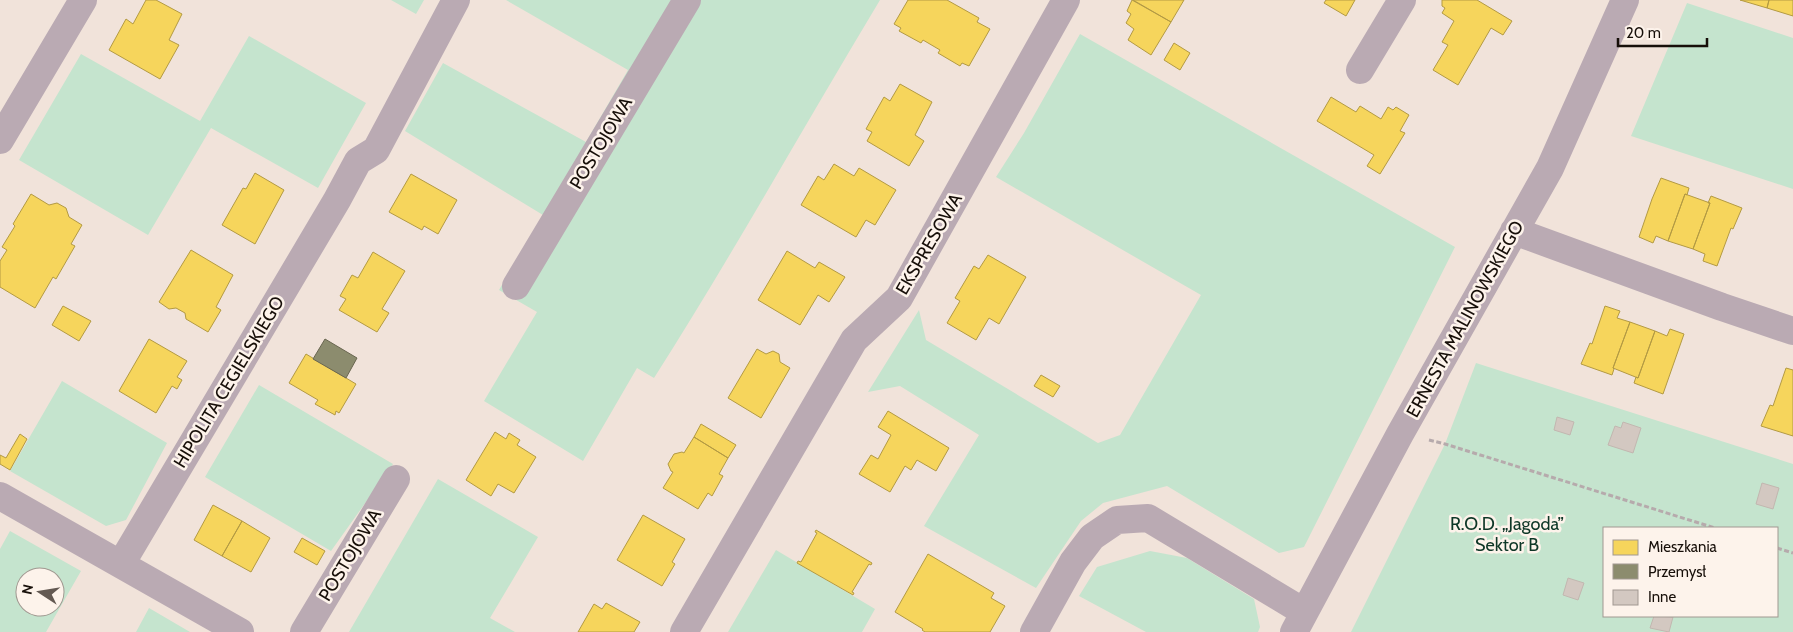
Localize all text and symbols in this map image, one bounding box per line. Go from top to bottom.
scale bar [1618,15,1707,47]
text: 20 m [1626,24,1661,42]
street label: POSTOJOWA [565,93,637,193]
street label: EKSPRESOWA [891,189,967,299]
street label: ERNESTA MALINOWSKIEGO [1402,217,1528,421]
street label: HIPOLITA CEGIELSKIEGO [169,292,289,472]
street label: POSTOJOWA [314,505,386,605]
park label: R.O.D. „Jagoda” Sektor B [1450,513,1564,556]
legend [1603,527,1778,617]
text: Mieszkania [1648,538,1718,556]
text: Przemysł [1648,563,1706,581]
north arrow [15,567,65,617]
text: N [17,583,37,596]
text: Inne [1648,588,1676,606]

